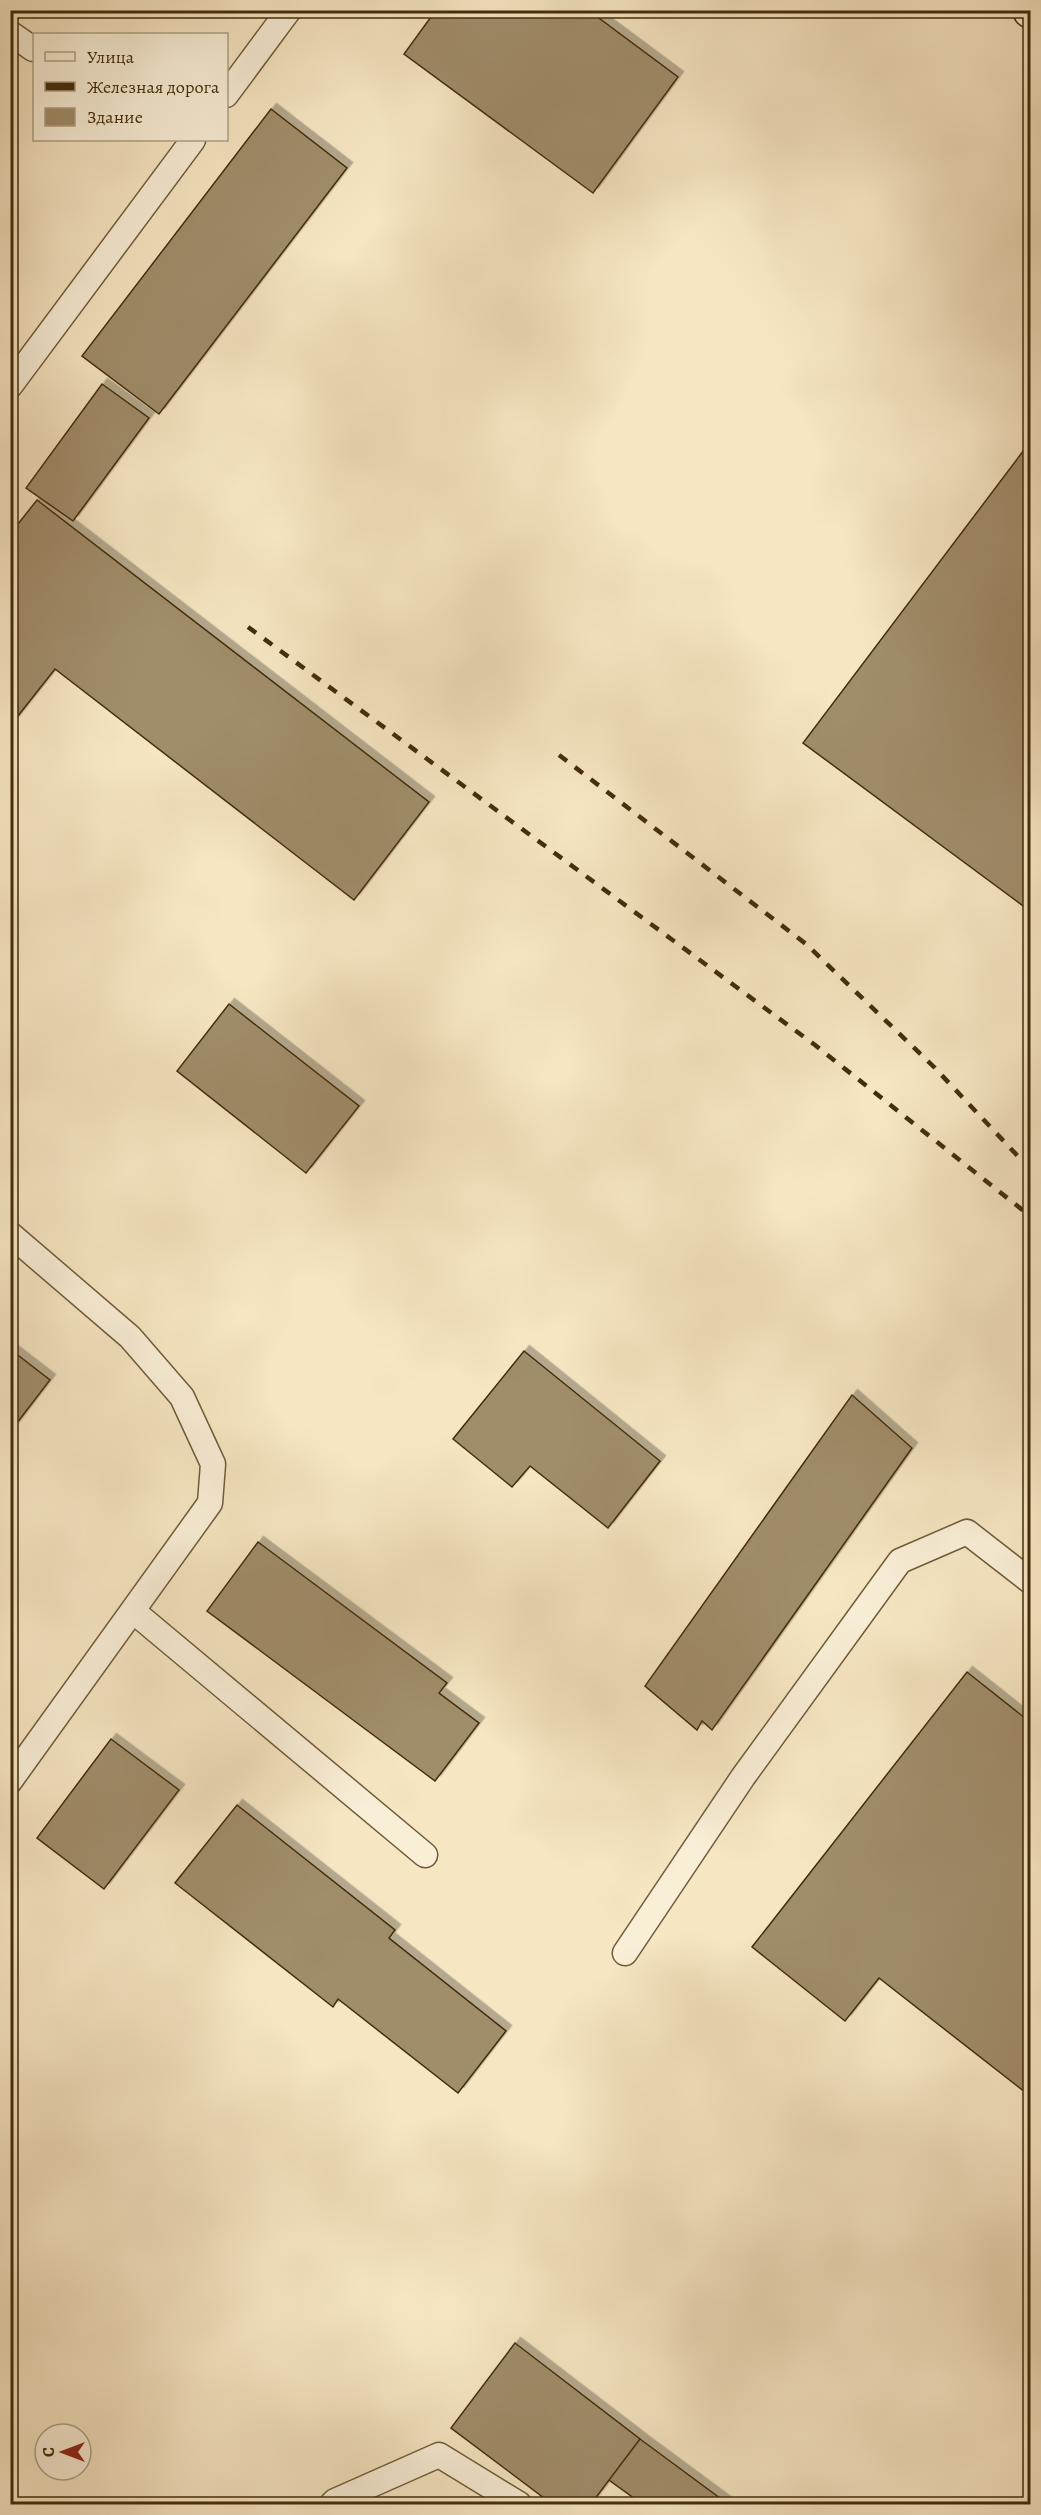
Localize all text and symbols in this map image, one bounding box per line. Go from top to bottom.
legend [33,33,228,141]
text: Улица [87,45,135,69]
text: Железная дорога [87,75,220,99]
text: Здание [87,105,143,129]
north arrow [33,2422,93,2482]
text: С [38,2447,60,2457]

